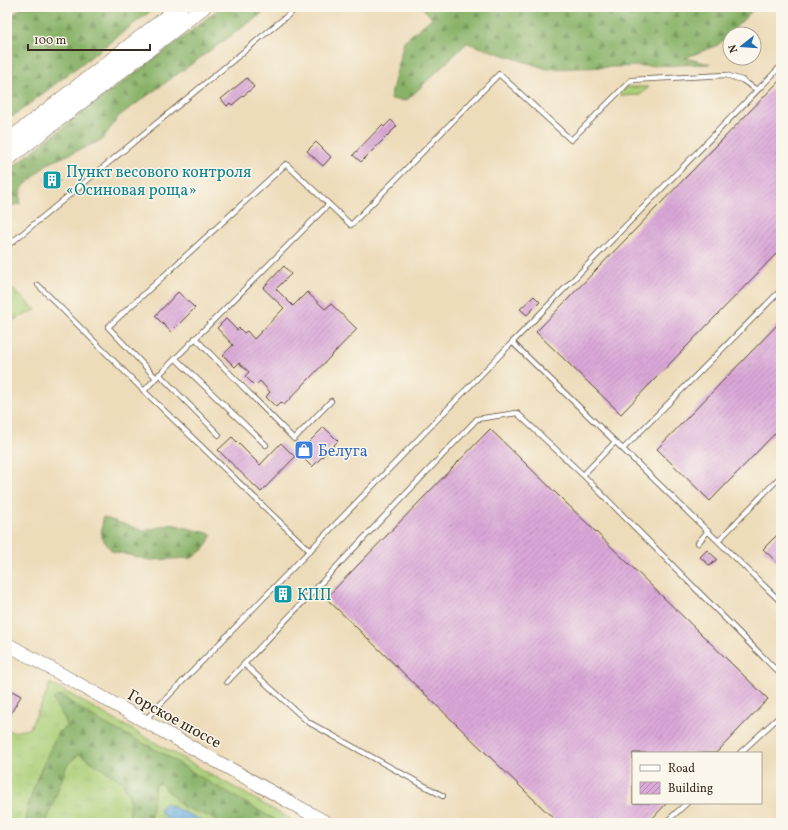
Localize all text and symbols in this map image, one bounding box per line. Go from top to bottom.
scale bar [28,26,150,52]
north arrow [722,26,762,66]
text: 100 m [34,33,67,49]
text: N [726,42,742,55]
place label: Пункт весового контроля «Осиновая роща» [66,162,251,202]
building icon: Пункт весового контроля «Осиновая роща» [41,169,63,191]
shop icon: Белуга [293,439,315,461]
place label: Белуга [318,441,368,463]
building icon: КПП [272,583,294,605]
place label: КПП [297,585,332,607]
street label: Горское шоссе [123,685,225,755]
legend [632,752,762,804]
text: Road [668,761,695,777]
text: Building [668,781,713,797]

